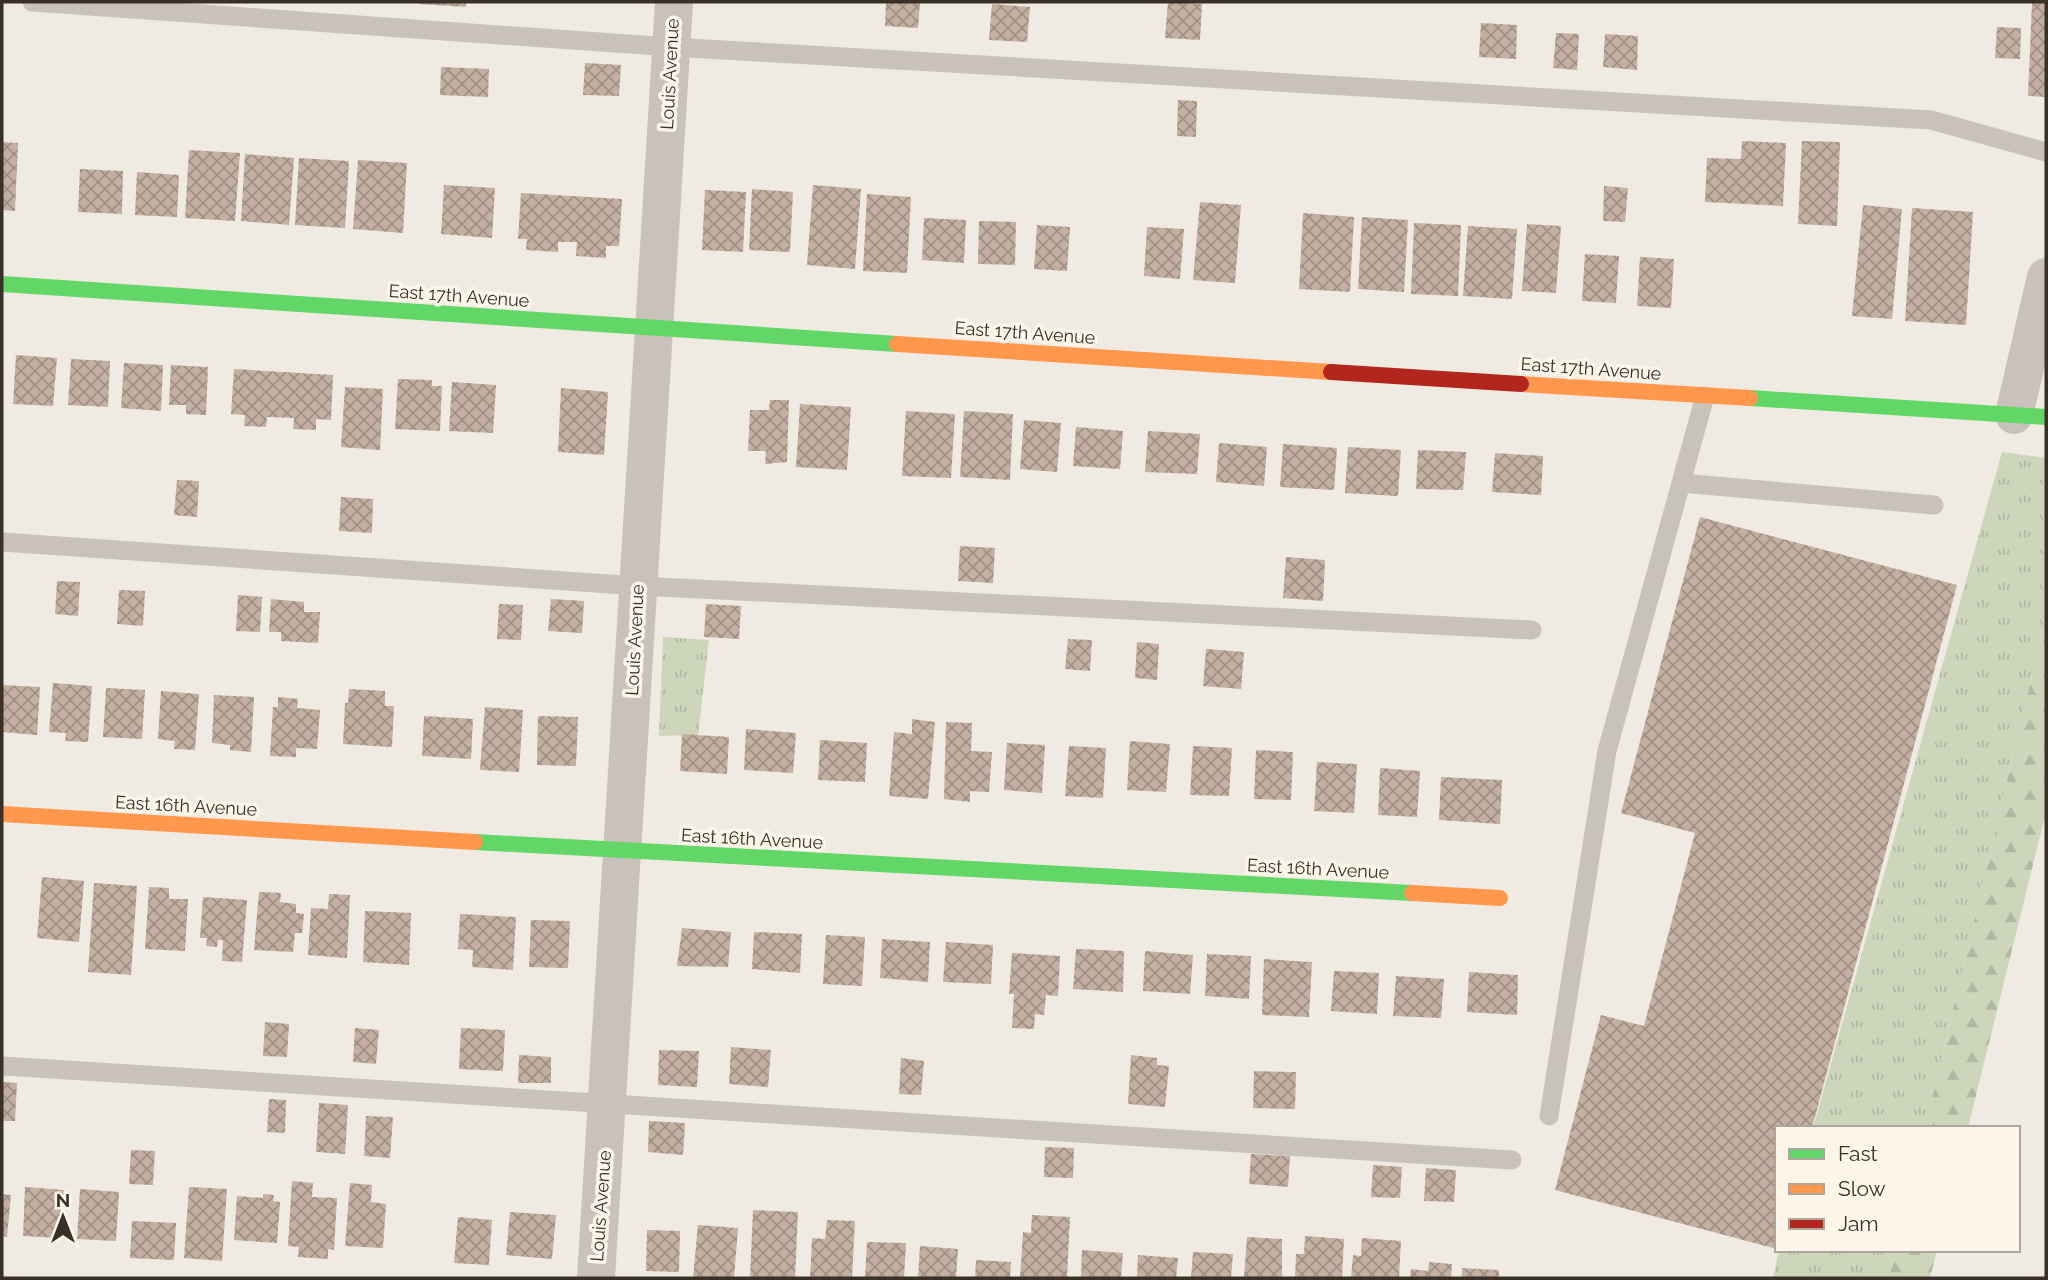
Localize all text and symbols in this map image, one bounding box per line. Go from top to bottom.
street label: Louis Avenue [656,17,683,130]
street label: East 17th Avenue [388,280,531,311]
street label: East 17th Avenue [954,317,1097,348]
street label: East 17th Avenue [1520,353,1663,384]
street label: Louis Avenue [621,583,648,696]
street label: East 16th Avenue [114,791,258,820]
street label: East 16th Avenue [680,824,824,853]
street label: East 16th Avenue [1246,854,1390,883]
legend [1775,1126,2020,1252]
text: Fast [1838,1141,1878,1166]
street label: Louis Avenue [586,1149,615,1262]
text: Slow [1838,1176,1886,1201]
north arrow [28,1182,98,1252]
text: N [56,1189,70,1211]
text: Jam [1838,1211,1879,1236]

